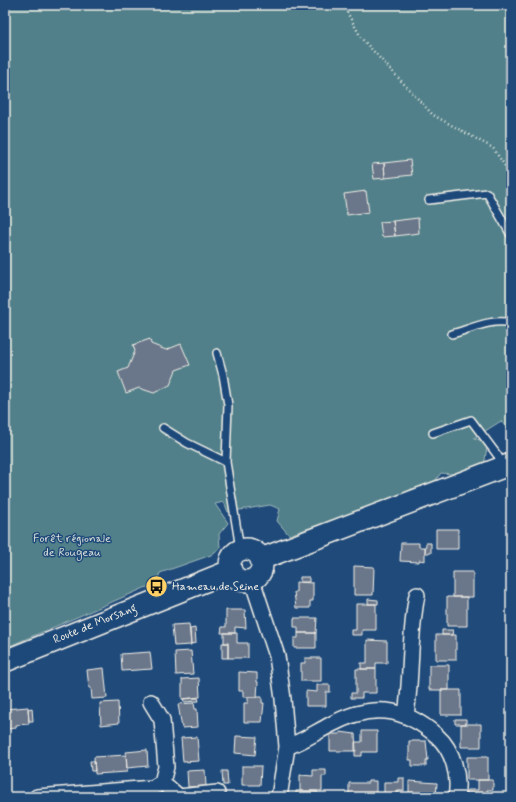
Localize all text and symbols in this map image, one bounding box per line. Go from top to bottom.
park label: Forêt régionale de Rougeau [33,531,111,561]
bus stop icon: Hameau de Seine [143,574,169,600]
place label: Hameau de Seine [172,579,259,595]
street label: Route de Morsang [51,600,140,649]

